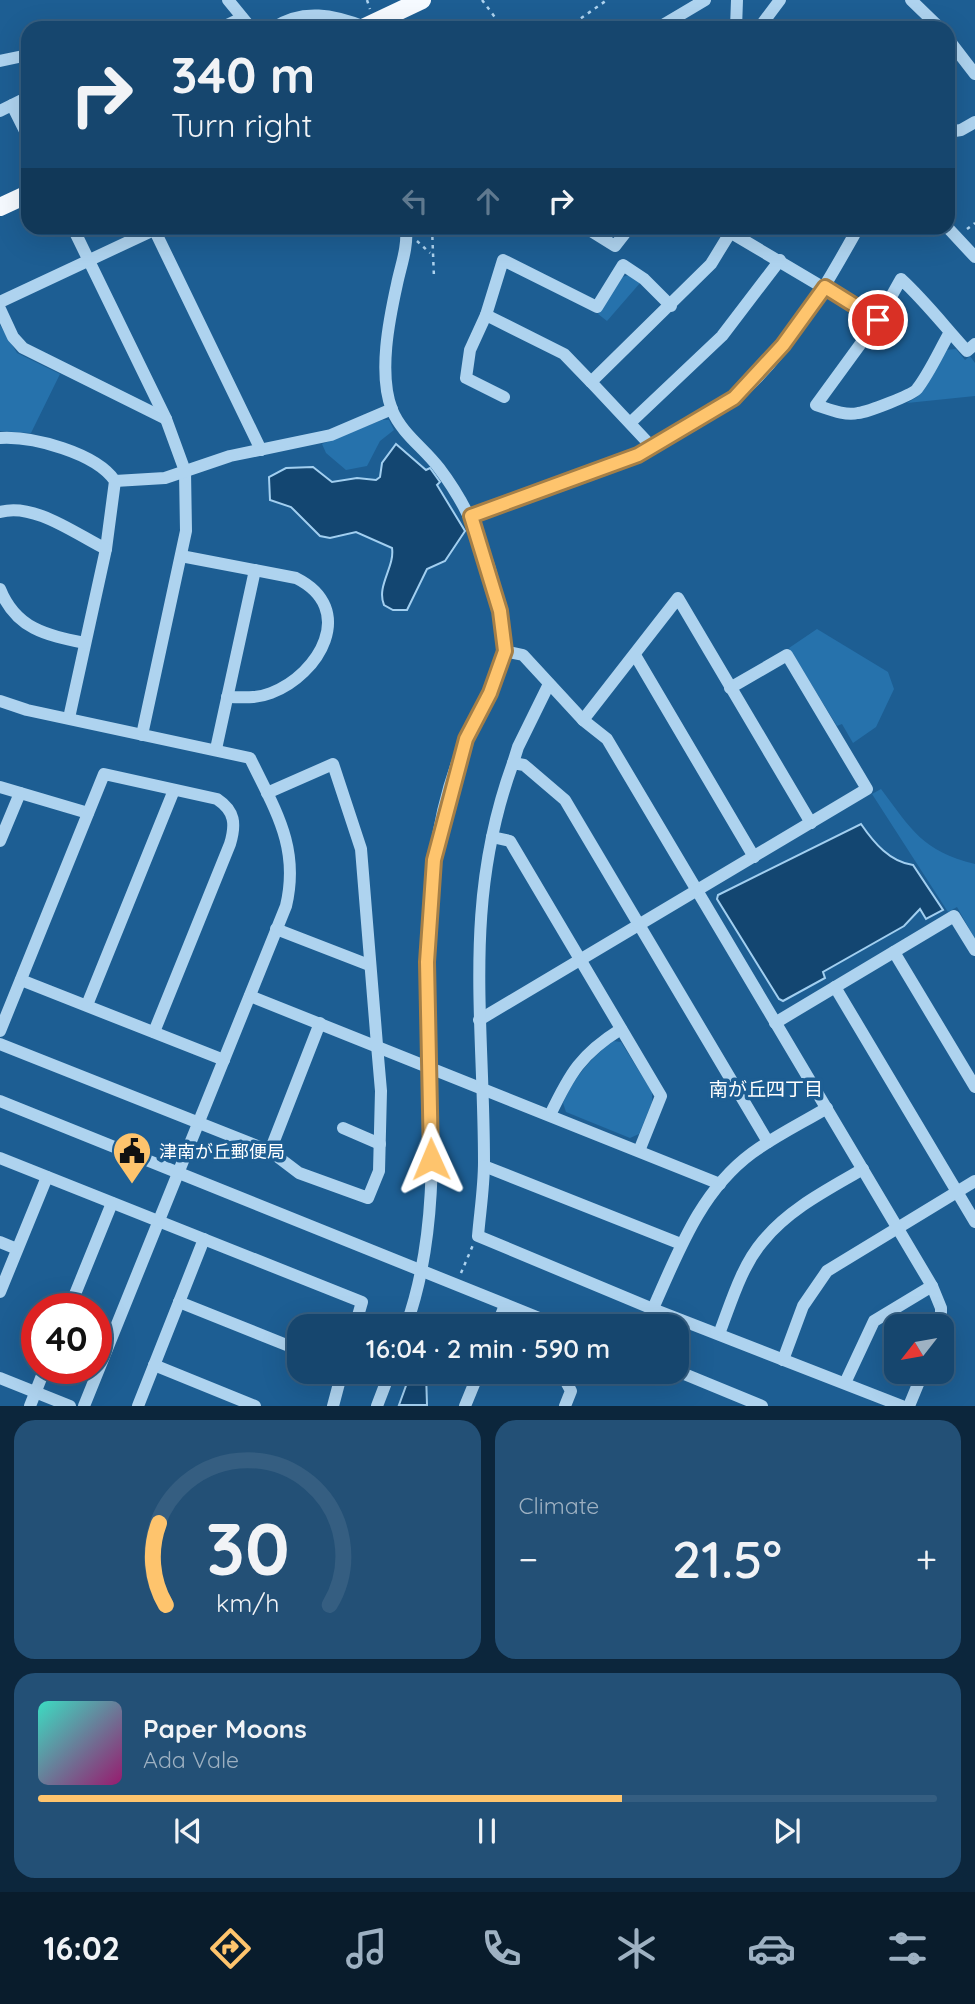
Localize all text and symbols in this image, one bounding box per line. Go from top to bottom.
text: 340 m [171,44,315,105]
icon: right [56,49,147,140]
text: Turn right [171,105,312,145]
icon: left [396,182,434,220]
icon: ahead [469,182,507,220]
icon: right [542,182,580,220]
pin [848,290,908,350]
icon: arrive [859,301,897,339]
district label: 南が丘四丁目 [709,1077,823,1101]
position arrow [394,1122,468,1196]
public building icon: 津南が丘郵便局 [111,1130,153,1185]
place label: 津南が丘郵便局 [159,1140,285,1163]
speed limit sign: 40 [21,1293,112,1384]
north arrow [884,1314,954,1384]
map controls [884,1314,954,1384]
text: 16:04 · 2 min · 590 m [366,1332,610,1365]
text: Climate [519,1491,599,1520]
text: 30 [205,1503,289,1594]
text: 21.5° [672,1526,782,1591]
text: − [519,1535,538,1583]
text: + [916,1535,937,1583]
text: km/h [216,1587,279,1618]
text: Paper Moons [143,1712,307,1745]
text: Ada Vale [143,1745,239,1774]
icon: previous [169,1812,207,1850]
icon: pause [468,1812,506,1850]
icon: next [768,1812,806,1850]
icon: directions [206,1924,255,1973]
icon: music [342,1924,391,1973]
icon: phone [477,1924,526,1973]
icon: climate [612,1924,661,1973]
icon: car [747,1924,796,1973]
icon: filters [883,1924,932,1973]
text: 16:02 [43,1928,120,1968]

